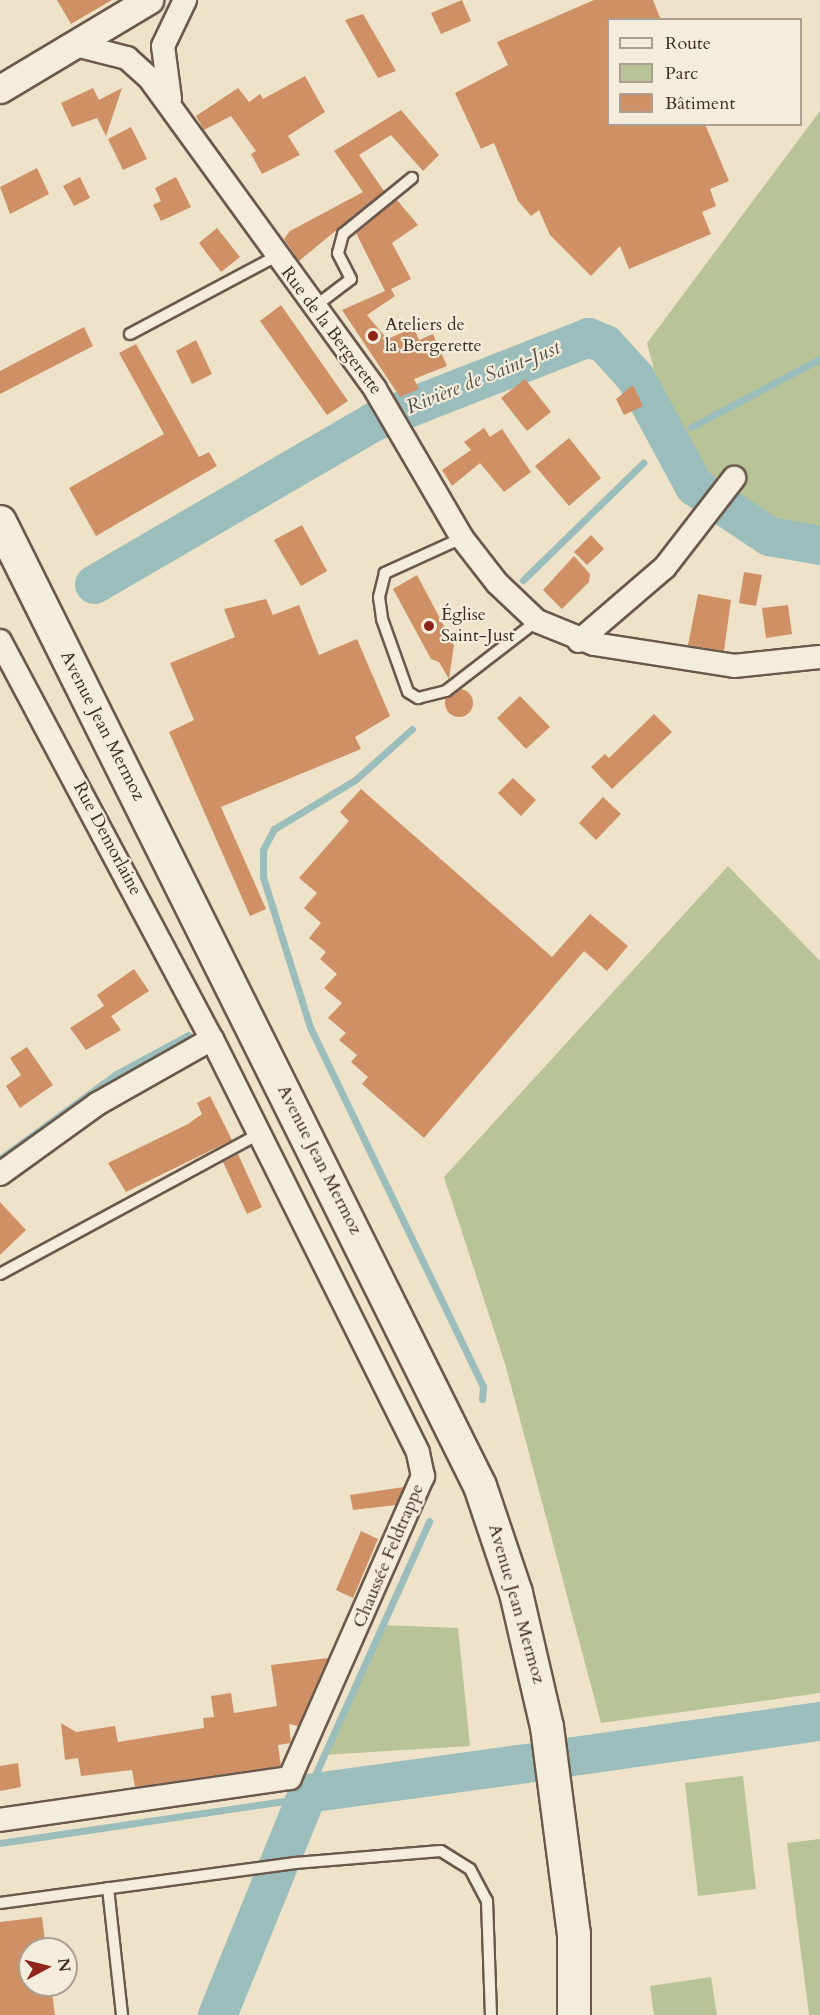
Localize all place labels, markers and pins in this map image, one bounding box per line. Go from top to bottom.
place label: Ateliers de la Bergerette [385,315,482,358]
marker: Ateliers de la Bergerette [366,329,380,343]
place label: Église Saint-Just [441,605,514,648]
marker: Église Saint-Just [422,619,436,633]

